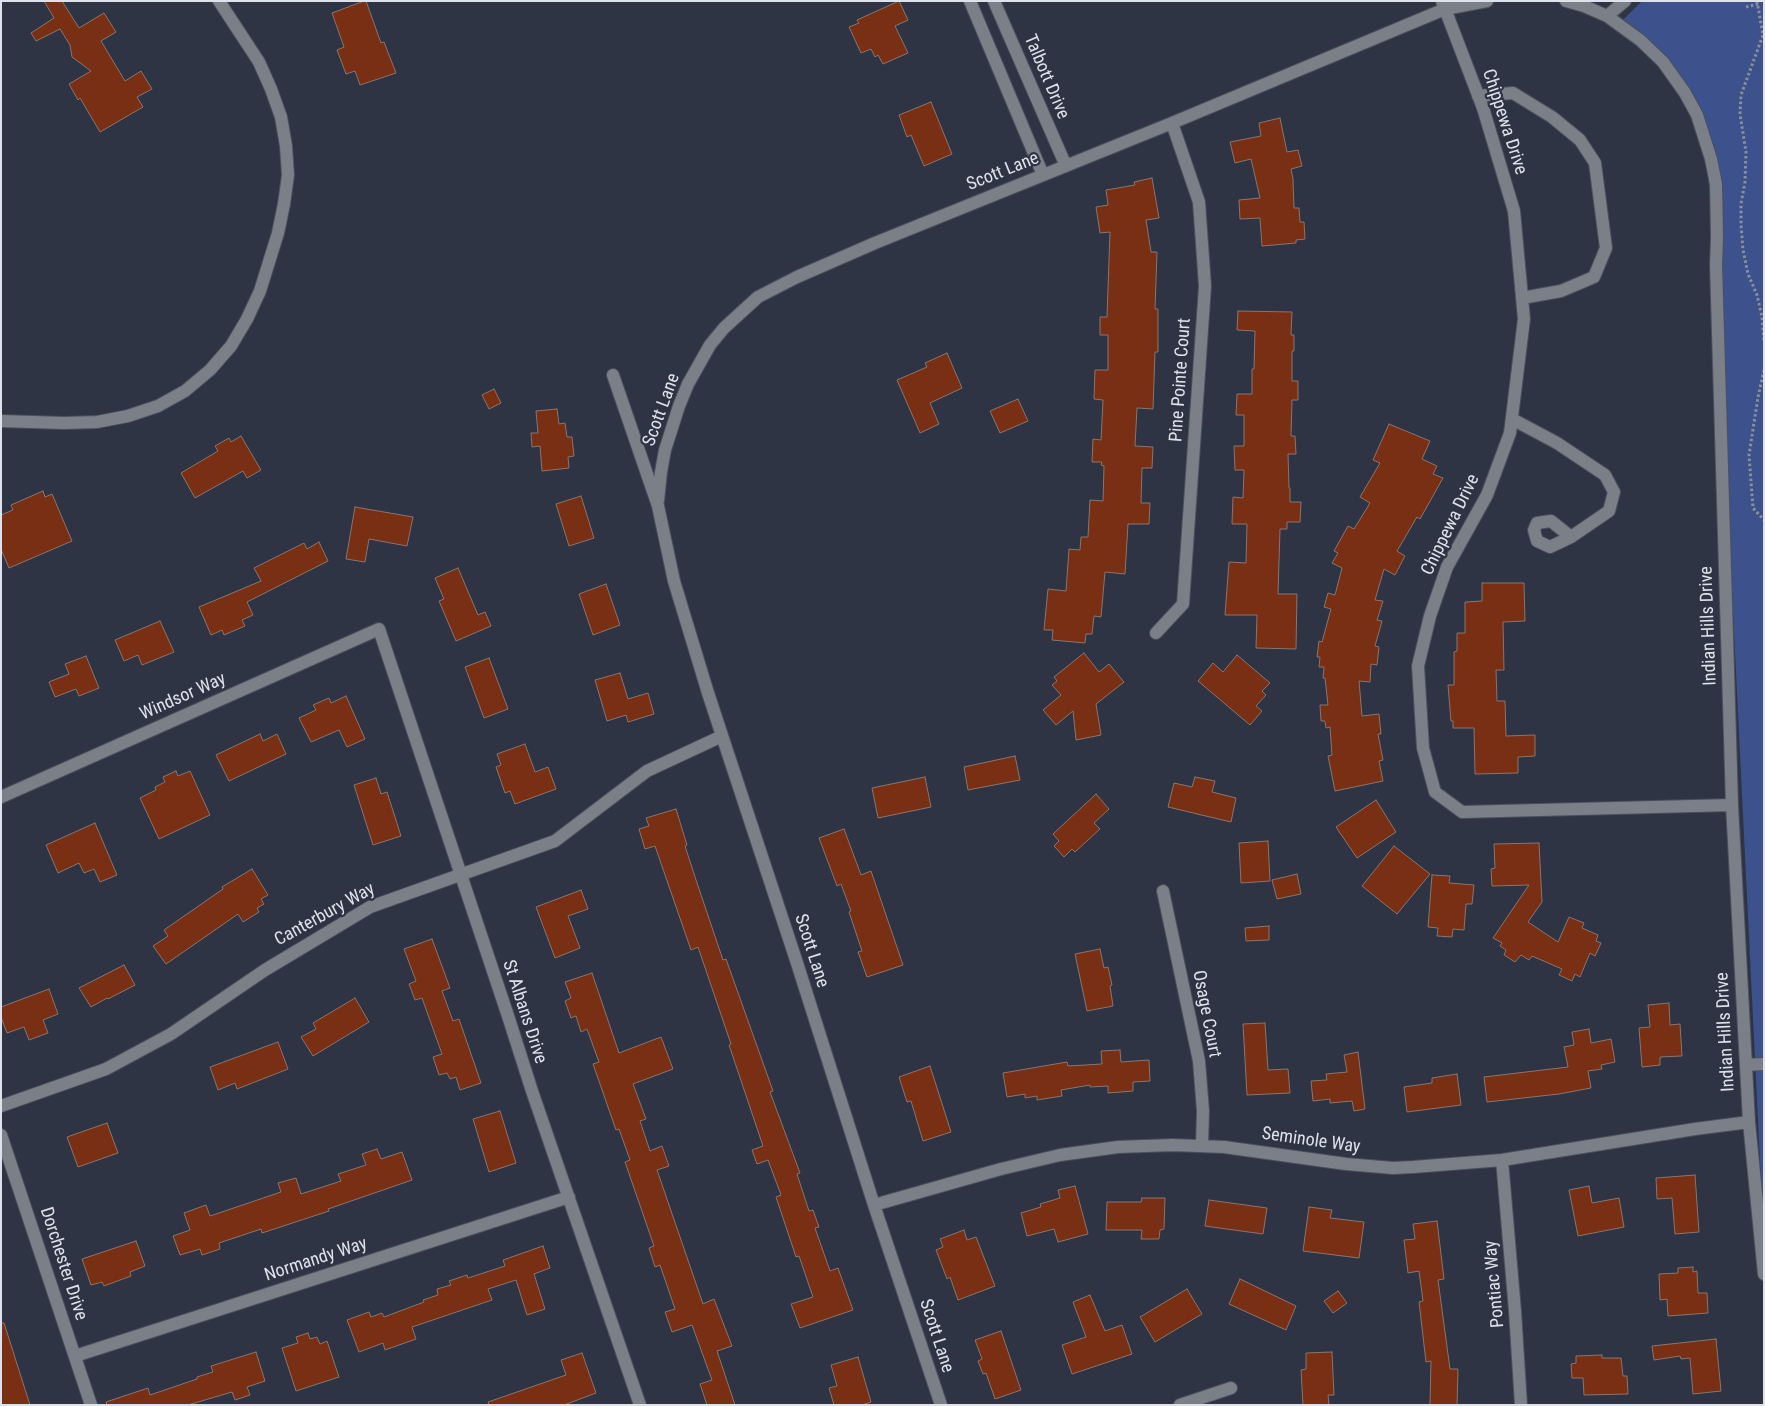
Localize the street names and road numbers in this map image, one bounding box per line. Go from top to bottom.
street label: Talbott Drive [1019,31,1073,123]
street label: Chippewa Drive [1477,67,1531,177]
street label: Scott Lane [964,148,1042,196]
street label: Pine Pointe Court [1166,317,1196,443]
street label: Scott Lane [639,371,685,449]
street label: Chippewa Drive [1417,471,1485,579]
street label: Indian Hills Drive [1696,566,1722,686]
street label: Windsor Way [137,668,229,726]
street label: Canterbury Way [271,879,379,951]
street label: Scott Lane [789,912,833,990]
street label: St Albans Drive [497,957,551,1067]
street label: Osage Court [1187,969,1225,1059]
street label: Indian Hills Drive [1712,972,1740,1092]
street label: Seminole Way [1260,1123,1362,1159]
street label: Dorchester Drive [35,1205,91,1323]
street label: Normandy Way [262,1233,370,1287]
street label: Pontiac Way [1480,1239,1510,1329]
street label: Scott Lane [914,1297,958,1375]

